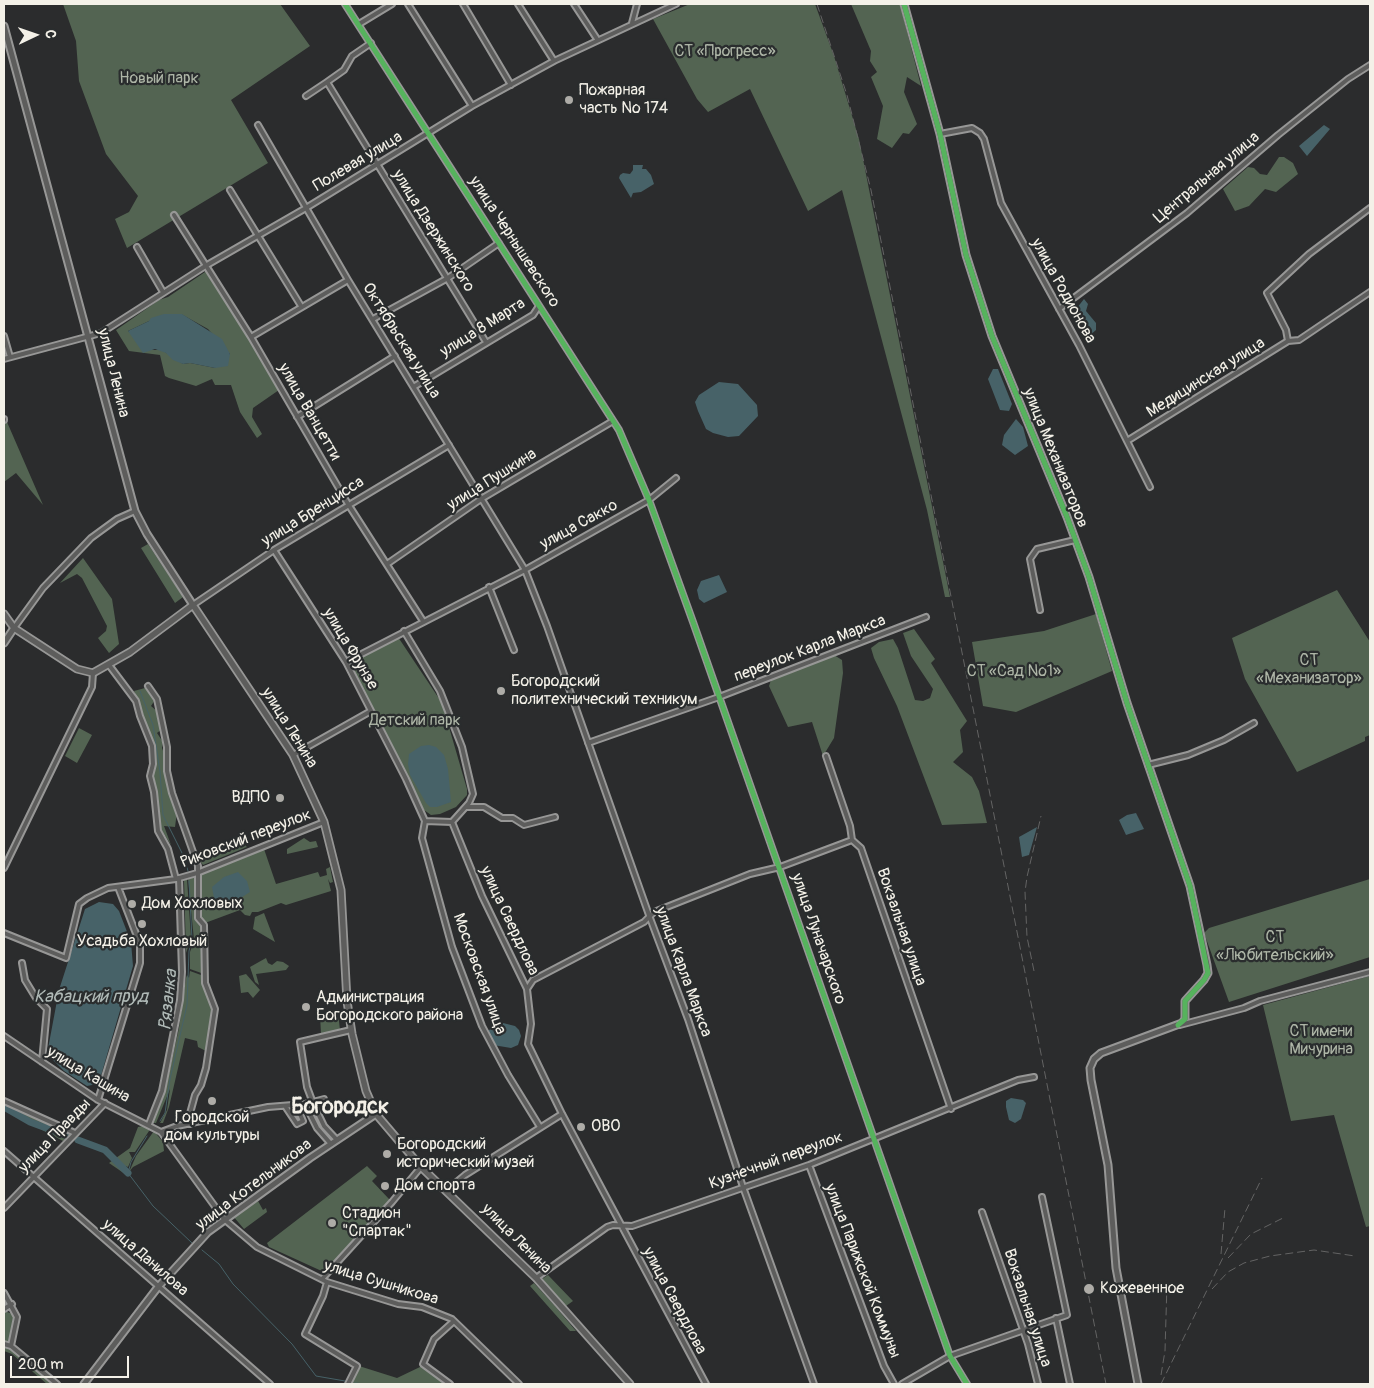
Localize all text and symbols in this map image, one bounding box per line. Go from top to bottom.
north arrow [10,10,60,60]
text: С [42,29,59,39]
park label: СТ «Прогресс» [674,42,776,62]
park label: Новый парк [119,69,199,89]
place label: Пожарная часть № 174 [579,81,668,119]
marker: Пожарная часть № 174 [563,94,575,106]
street label: Полевая улица [310,128,406,196]
street label: Центральная улица [1150,128,1264,228]
street label: улица Дзержинского [388,166,478,296]
street label: улица Чернышевского [464,173,564,311]
street label: улица Родионова [1026,235,1100,347]
street label: Октябрьская улица [358,280,444,402]
street label: улица 8 Марта [437,294,529,362]
street label: улица Ленина [93,326,133,420]
street label: Медицинская улица [1143,334,1269,422]
street label: улица Ванцетти [273,360,345,464]
street label: улица Механизаторов [1018,385,1092,531]
street label: улица Пушкина [444,445,540,515]
street label: улица Бренцисса [258,473,368,551]
street label: улица Сакко [537,496,621,554]
street label: улица Фрунзе [318,605,382,693]
street label: переулок Карла Маркса [731,611,889,687]
park label: СТ «Механизатор» [1256,651,1362,689]
park label: СТ «Сад №1» [967,662,1061,682]
place label: Богородский политехнический техникум [511,672,698,710]
street label: улица Ленина [257,684,321,772]
marker: Богородский политехнический техникум [495,685,507,697]
park label: Детский парк [369,711,461,731]
place label: ВДПО [232,788,270,808]
marker: ВДПО [274,792,286,804]
street label: Риковский переулок [178,805,314,873]
street label: улица Свердлова [475,863,543,979]
street label: Вокзальная улица [872,866,930,988]
street label: улица Луначарского [787,871,849,1007]
place label: Дом Хохловых [142,894,243,914]
marker: Дом Хохловых [126,898,138,910]
street label: улица Карла Маркса [651,904,715,1040]
street label: Московская улица [448,911,510,1037]
marker: Усадьба Хохловый [136,918,148,930]
park label: СТ «Любительский» [1216,928,1334,966]
place label: Усадьба Хохловый [77,932,207,952]
water label: Рязанка [155,968,183,1032]
water label: Кабацкий пруд [34,986,148,1008]
place label: Администрация Богородского района [316,988,463,1026]
marker: Администрация Богородского района [300,1001,312,1013]
park label: СТ имени Мичурина [1289,1022,1353,1060]
street label: улица Кашина [43,1043,133,1107]
street label: улица Правды [15,1095,95,1177]
marker: Городской дом культуры [206,1095,218,1107]
district label: Богородск [291,1095,389,1121]
place label: Городской дом культуры [164,1108,260,1146]
place label: ОВО [591,1117,620,1137]
marker: ОВО [575,1121,587,1133]
street label: Кузнечный переулок [707,1128,845,1194]
street label: улица Котельникова [192,1135,316,1235]
place label: Богородский исторический музей [397,1135,534,1173]
marker: Богородский исторический музей [381,1148,393,1160]
place label: Дом спорта [395,1176,475,1196]
marker: Дом спорта [379,1180,391,1192]
street label: улица Парижской Коммуны [820,1181,904,1361]
street label: улица Ленина [477,1200,555,1278]
place label: Стадион "Спартак" [342,1204,412,1242]
street label: улица Данилова [98,1215,192,1301]
marker: Стадион "Спартак" [326,1217,338,1229]
street label: улица Свердлова [638,1244,710,1358]
street label: Вокзальная улица [999,1247,1055,1369]
street label: улица Сушникова [321,1256,441,1310]
place label: Кожевенное [1100,1279,1184,1299]
marker: Кожевенное [1082,1282,1096,1296]
scale bar [12,1346,131,1378]
text: 200 m [18,1355,63,1374]

